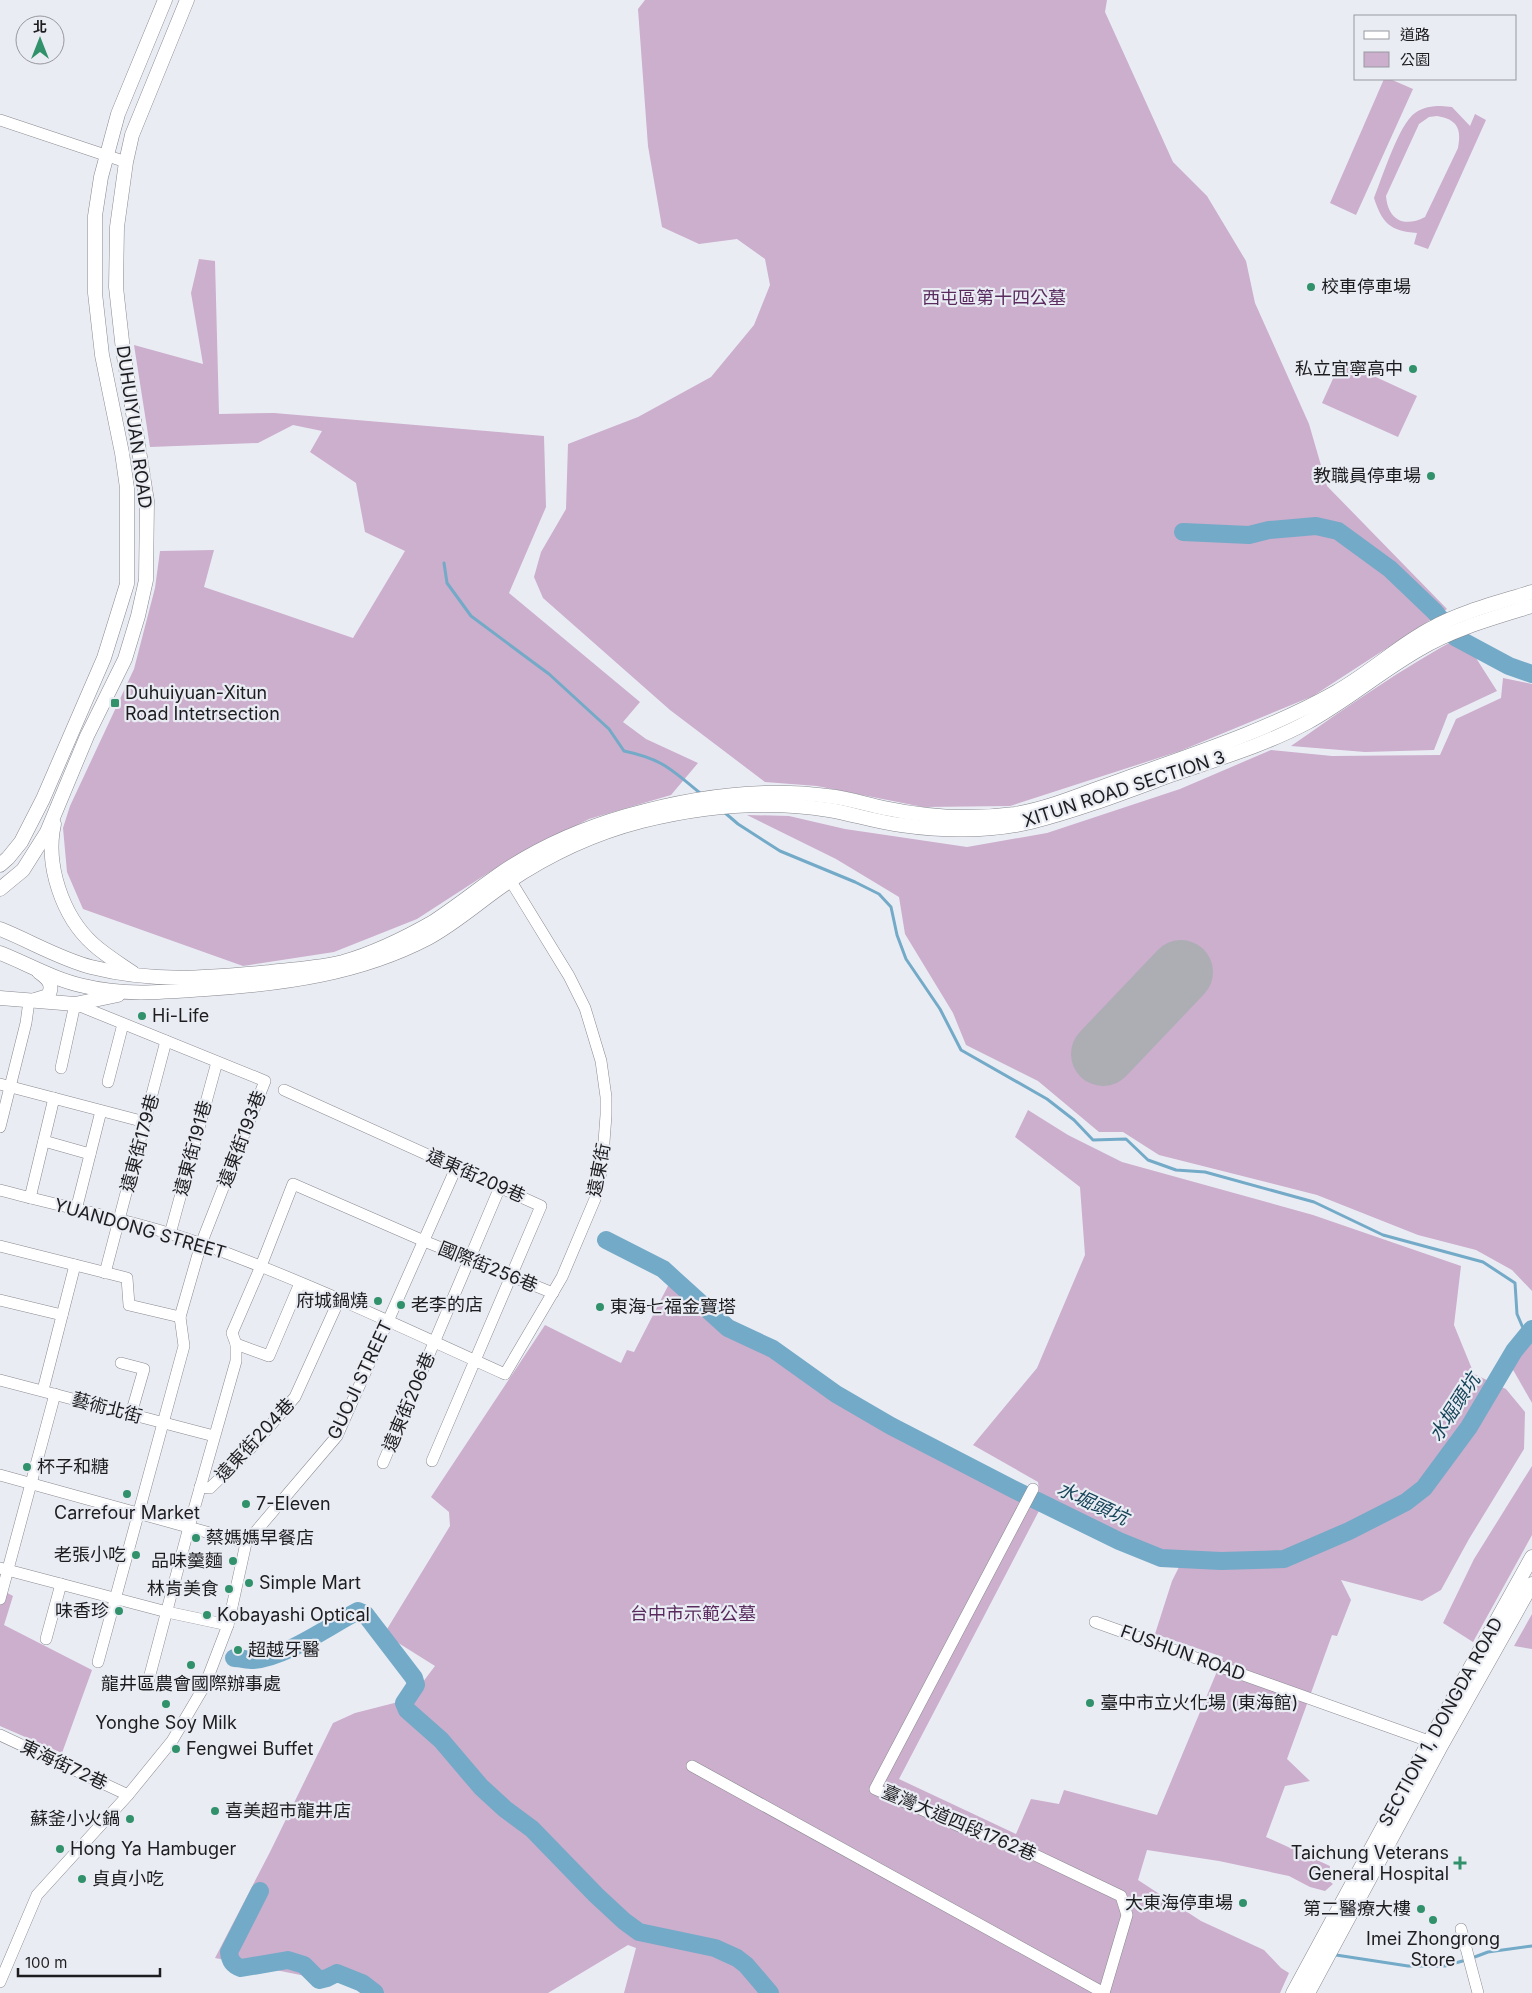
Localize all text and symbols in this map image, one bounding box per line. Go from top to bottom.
north arrow [15,15,65,65]
legend [1354,15,1517,80]
text: 北 [33,18,47,35]
text: 道路 [1400,25,1430,44]
text: 公園 [1400,50,1430,69]
place label: 校車停車場 [1321,276,1411,297]
marker: 校車停車場 [1305,281,1317,293]
park label: 西屯區第十四公墓 [922,287,1066,308]
street label: DUHUIYUAN ROAD [113,344,156,510]
place label: 私立宜寧高中 [1295,358,1403,379]
marker: 私立宜寧高中 [1407,363,1419,375]
place label: 教職員停車場 [1313,465,1421,486]
marker: 教職員停車場 [1425,470,1437,482]
place label: Duhuiyuan-Xitun Road Intetrsection [125,682,280,724]
marker: Duhuiyuan-Xitun Road Intetrsection [109,697,121,709]
street label: XITUN ROAD SECTION 3 [1020,746,1228,831]
place label: Hi-Life [152,1005,209,1026]
marker: Hi-Life [136,1010,148,1022]
street label: 遠東街193巷 [214,1088,270,1190]
street label: 遠東街179巷 [116,1092,163,1194]
street label: 遠東街191巷 [170,1098,215,1198]
street label: 遠東街 [583,1141,614,1198]
street label: 遠東街209巷 [424,1144,529,1207]
street label: YUANDONG STREET [52,1194,229,1263]
street label: 國際街256巷 [436,1237,541,1296]
place label: 府城鍋燒 [296,1290,368,1311]
place label: 老李的店 [411,1294,483,1315]
marker: 府城鍋燒 [372,1295,384,1307]
place label: 東海七福金寶塔 [610,1296,736,1317]
marker: 老李的店 [395,1299,407,1311]
marker: 東海七福金寶塔 [594,1301,606,1313]
street label: GUOJI STREET [323,1317,396,1443]
street label: 遠東街206巷 [378,1349,439,1454]
water label: 水堀頭坑 [1424,1367,1486,1445]
street label: 藝術北街 [70,1388,145,1427]
street label: 遠東街204巷 [211,1394,298,1486]
place label: 杯子和糖 [37,1456,109,1477]
marker: 杯子和糖 [21,1461,33,1473]
water label: 水堀頭坑 [1053,1477,1135,1531]
marker: Carrefour Market [121,1488,133,1500]
place label: 7-Eleven [256,1493,331,1514]
marker: 7-Eleven [240,1498,252,1510]
place label: Carrefour Market [54,1502,200,1523]
place label: 蔡媽媽早餐店 [206,1527,314,1548]
marker: 蔡媽媽早餐店 [190,1532,202,1544]
place label: 老張小吃 [54,1544,126,1565]
marker: 老張小吃 [130,1549,142,1561]
place label: 品味羹麵 [151,1550,223,1571]
marker: 品味羹麵 [227,1555,239,1567]
place label: Simple Mart [259,1572,361,1593]
marker: Simple Mart [243,1577,255,1589]
place label: 林肯美食 [147,1578,219,1599]
marker: 林肯美食 [223,1583,235,1595]
place label: 味香珍 [55,1600,109,1621]
park label: 台中市示範公墓 [630,1603,756,1624]
place label: Kobayashi Optical [217,1604,370,1625]
marker: 味香珍 [113,1605,125,1617]
marker: Kobayashi Optical [201,1609,213,1621]
street label: SECTION 1, DONGDA ROAD [1374,1614,1507,1830]
street label: FUSHUN ROAD [1118,1620,1248,1685]
place label: 超越牙醫 [248,1639,320,1660]
marker: 超越牙醫 [232,1644,244,1656]
marker: 龍井區農會國際辦事處 [185,1659,197,1671]
place label: 龍井區農會國際辦事處 [101,1673,281,1694]
place label: 臺中市立火化場 (東海館) [1100,1692,1298,1713]
marker: 臺中市立火化場 (東海館) [1084,1697,1096,1709]
marker: Yonghe Soy Milk [160,1698,172,1710]
place label: Yonghe Soy Milk [95,1712,237,1733]
street label: 東海街72巷 [18,1735,111,1794]
place label: Fengwei Buffet [186,1738,313,1759]
marker: Fengwei Buffet [170,1743,182,1755]
street label: 臺灣大道四段1762巷 [879,1781,1039,1865]
place label: 喜美超市龍井店 [225,1800,351,1821]
marker: 喜美超市龍井店 [209,1805,221,1817]
place label: 蘇釜小火鍋 [30,1808,120,1829]
marker: 蘇釜小火鍋 [124,1813,136,1825]
place label: Hong Ya Hambuger [70,1838,236,1859]
place label: Taichung Veterans General Hospital [1291,1842,1449,1884]
marker: Hong Ya Hambuger [54,1843,66,1855]
marker: Taichung Veterans General Hospital [1453,1856,1467,1870]
place label: 貞貞小吃 [92,1868,164,1889]
marker: 貞貞小吃 [76,1873,88,1885]
place label: 大東海停車場 [1125,1892,1233,1913]
marker: 大東海停車場 [1237,1897,1249,1909]
place label: 第二醫療大樓 [1303,1898,1411,1919]
marker: 第二醫療大樓 [1415,1903,1427,1915]
marker: Imei Zhongrong Store [1427,1914,1439,1926]
place label: Imei Zhongrong Store [1366,1928,1500,1970]
scale bar [18,1946,160,1978]
text: 100 m [25,1953,67,1972]

